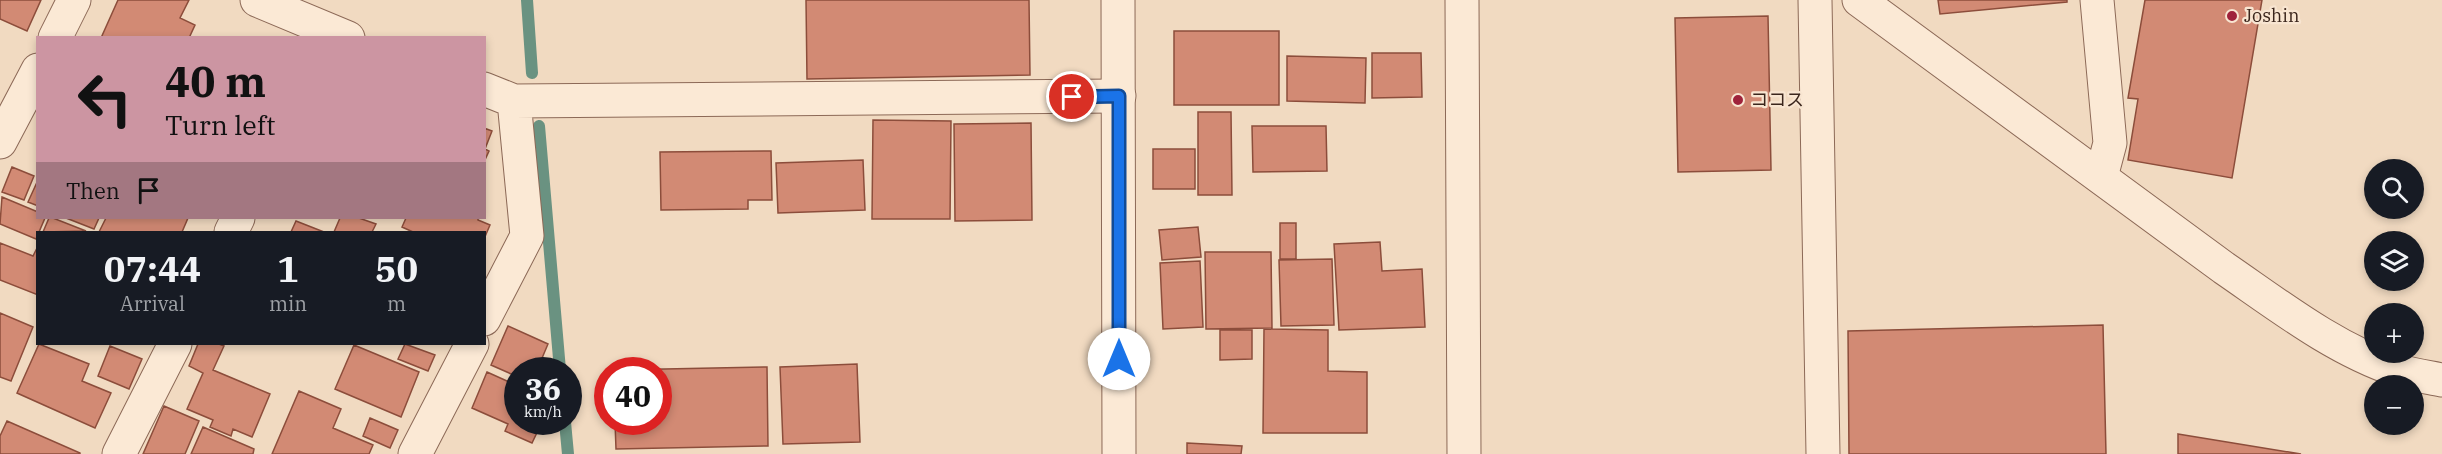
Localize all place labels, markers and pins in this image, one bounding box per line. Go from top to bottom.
place label: Joshin [2244,4,2299,27]
marker: Joshin [2225,9,2239,23]
pin [1046,71,1097,122]
place label: ココス [1750,88,1804,111]
marker: ココス [1731,93,1745,107]

